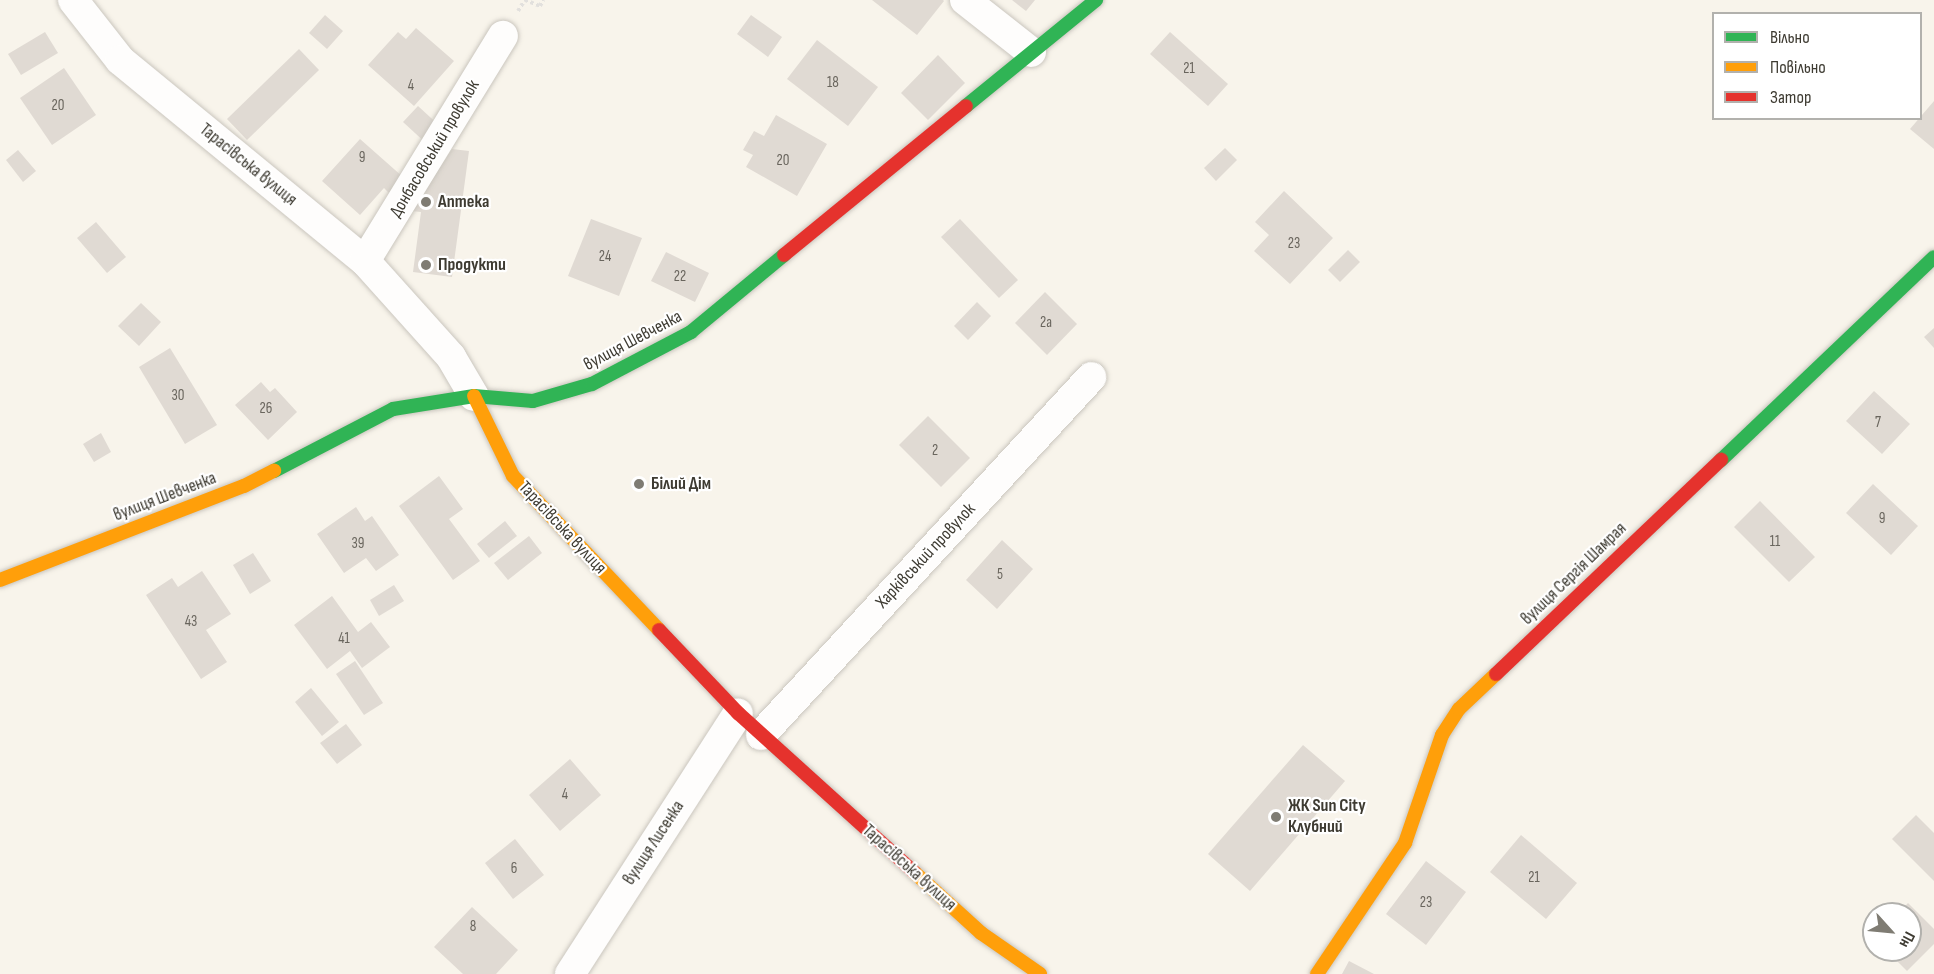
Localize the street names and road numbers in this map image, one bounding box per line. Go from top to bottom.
street label: Донбасовський провулок [385,76,485,222]
street label: Тарасівська вулиця [195,119,301,211]
street label: вулиця Шевченка [580,306,686,376]
street label: вулиця Шевченка [111,468,219,526]
street label: Тарасівська вулиця [514,477,610,579]
street label: Харківський провулок [872,499,980,613]
street label: вулиця Сергія Шамрая [1517,518,1631,630]
street label: вулиця Лисенка [619,797,689,889]
street label: Тарасівська вулиця [858,820,960,916]

